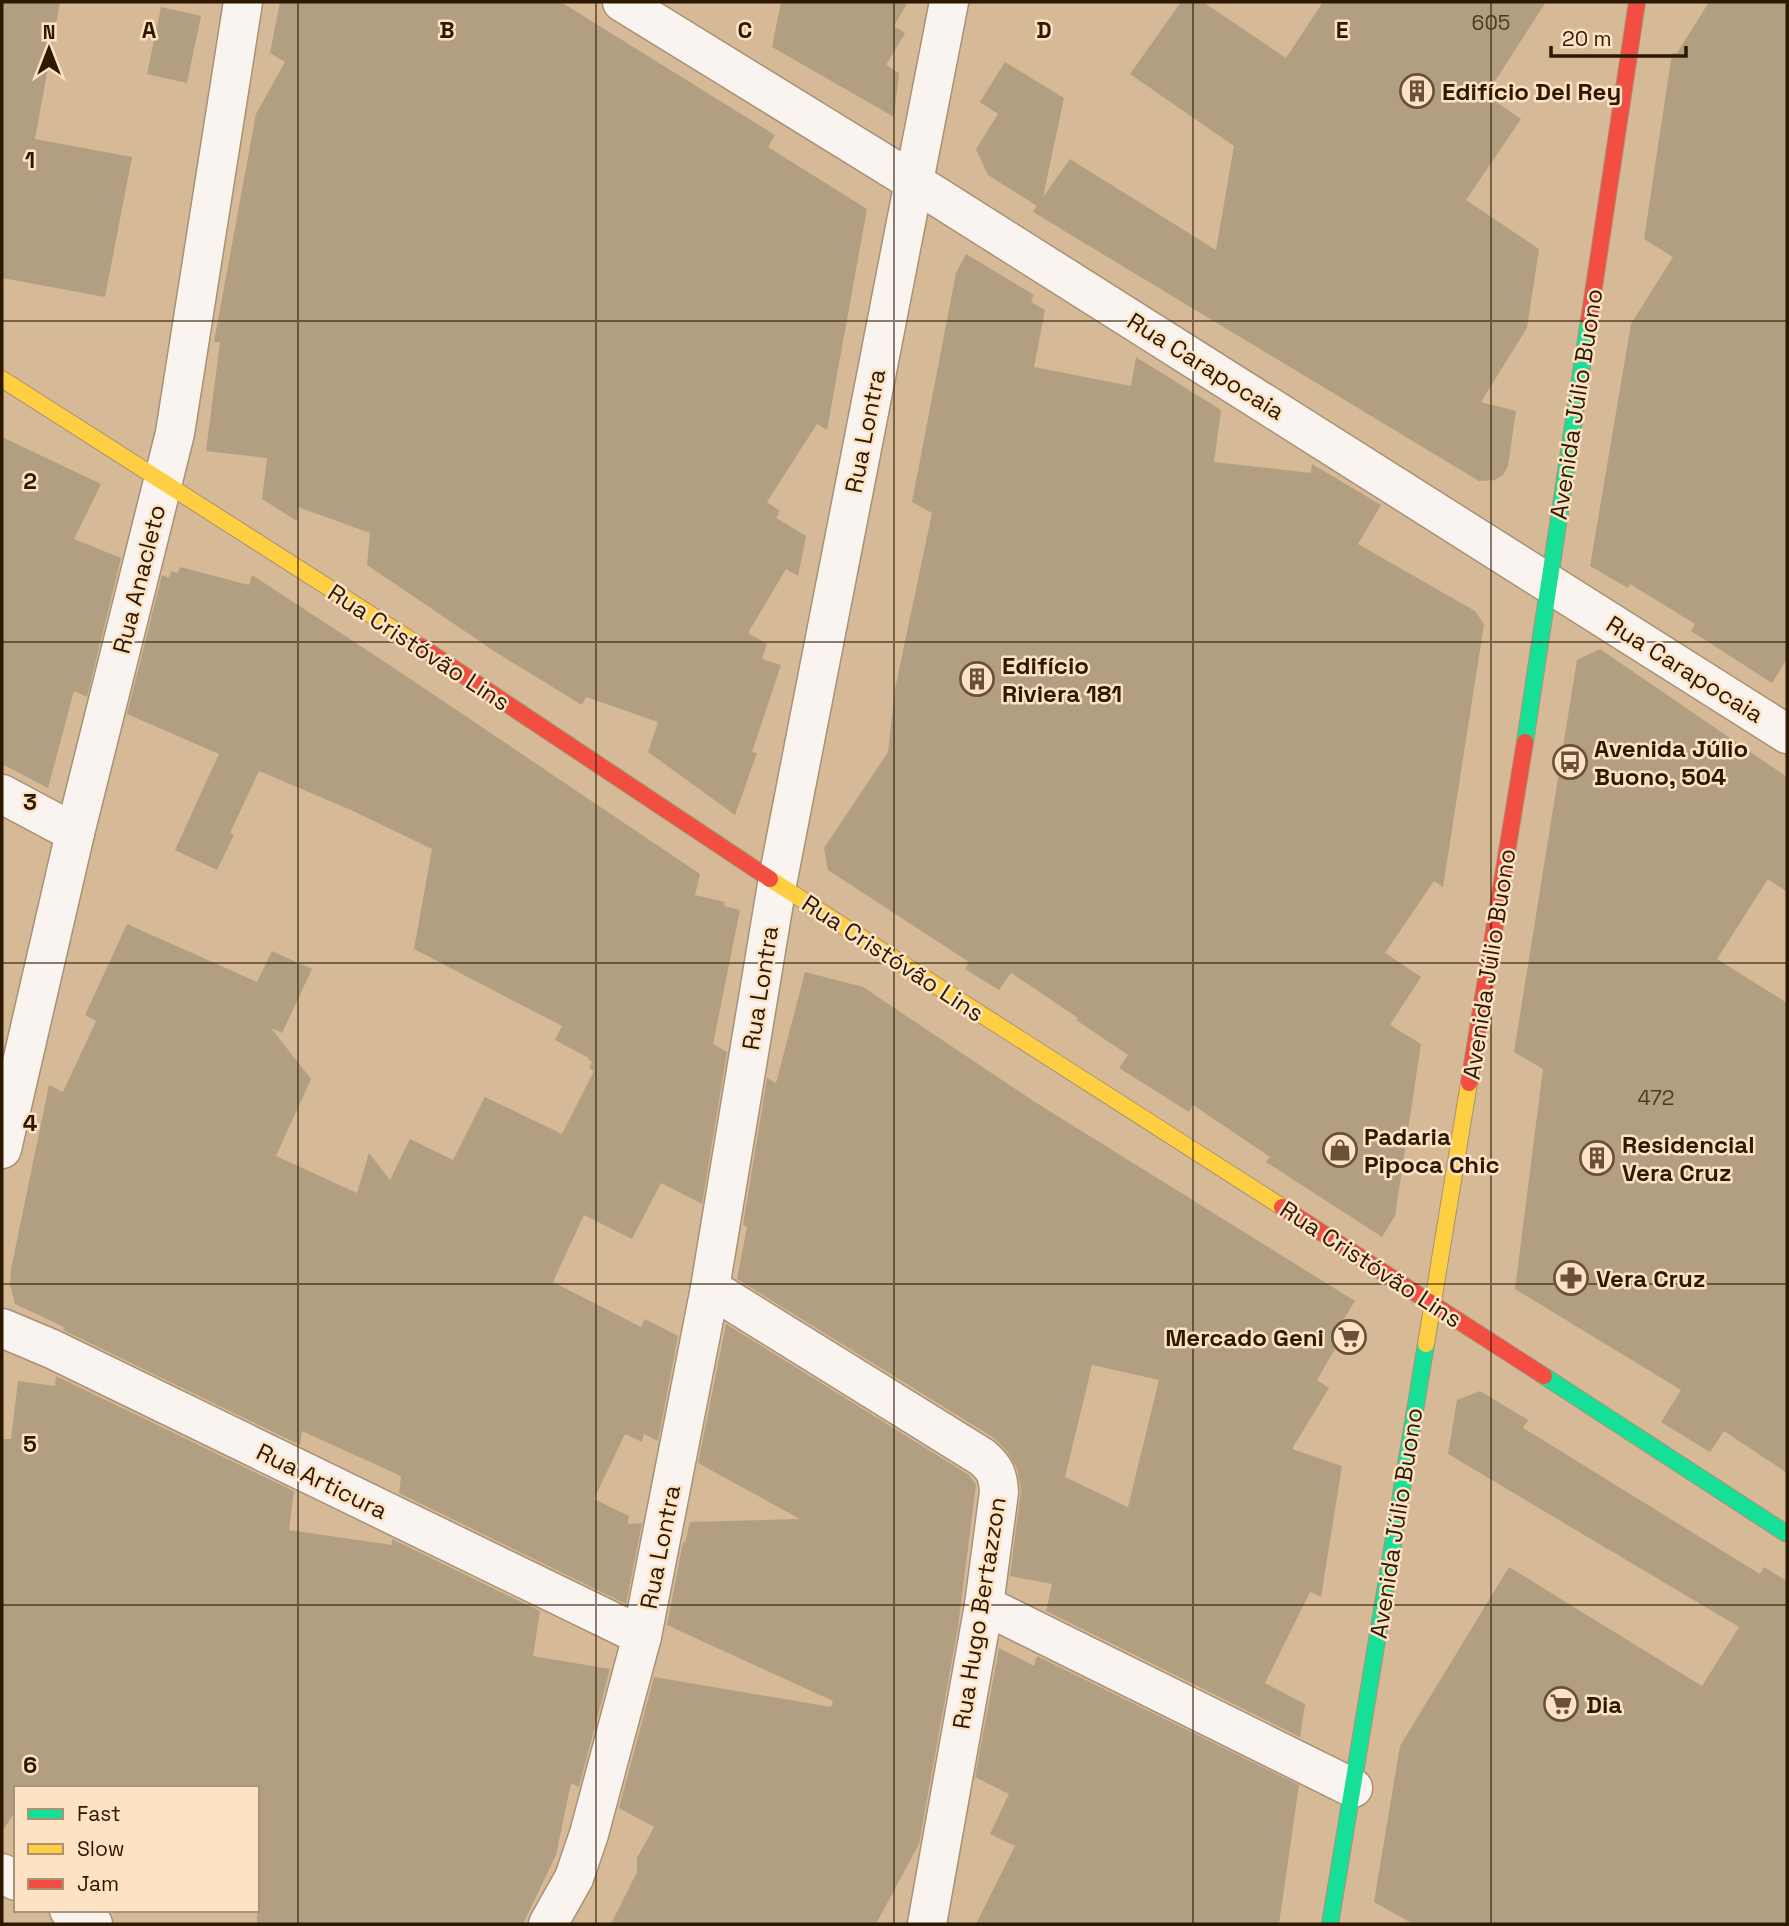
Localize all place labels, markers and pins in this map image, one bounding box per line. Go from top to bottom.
building icon: Edifício Del Rey [1398,72,1436,110]
place label: Edifício Del Rey [1442,76,1621,107]
place label: Edifício Riviera 181 [1002,650,1122,709]
building icon: Edifício Riviera 181 [958,660,996,698]
place label: Avenida Júlio Buono, 504 [1594,733,1748,792]
bus stop icon: Avenida Júlio Buono, 504 [1551,743,1589,781]
place label: Padaria Pipoca Chic [1364,1121,1500,1180]
place label: Residencial Vera Cruz [1622,1129,1755,1188]
shop icon: Padaria Pipoca Chic [1321,1131,1359,1169]
building icon: Residencial Vera Cruz [1578,1139,1616,1177]
pharmacy icon: Vera Cruz [1552,1259,1590,1297]
place label: Vera Cruz [1596,1263,1705,1294]
supermarket icon: Mercado Geni [1330,1318,1368,1356]
place label: Mercado Geni [1165,1322,1324,1353]
supermarket icon: Dia [1542,1685,1580,1723]
place label: Dia [1586,1689,1622,1720]

